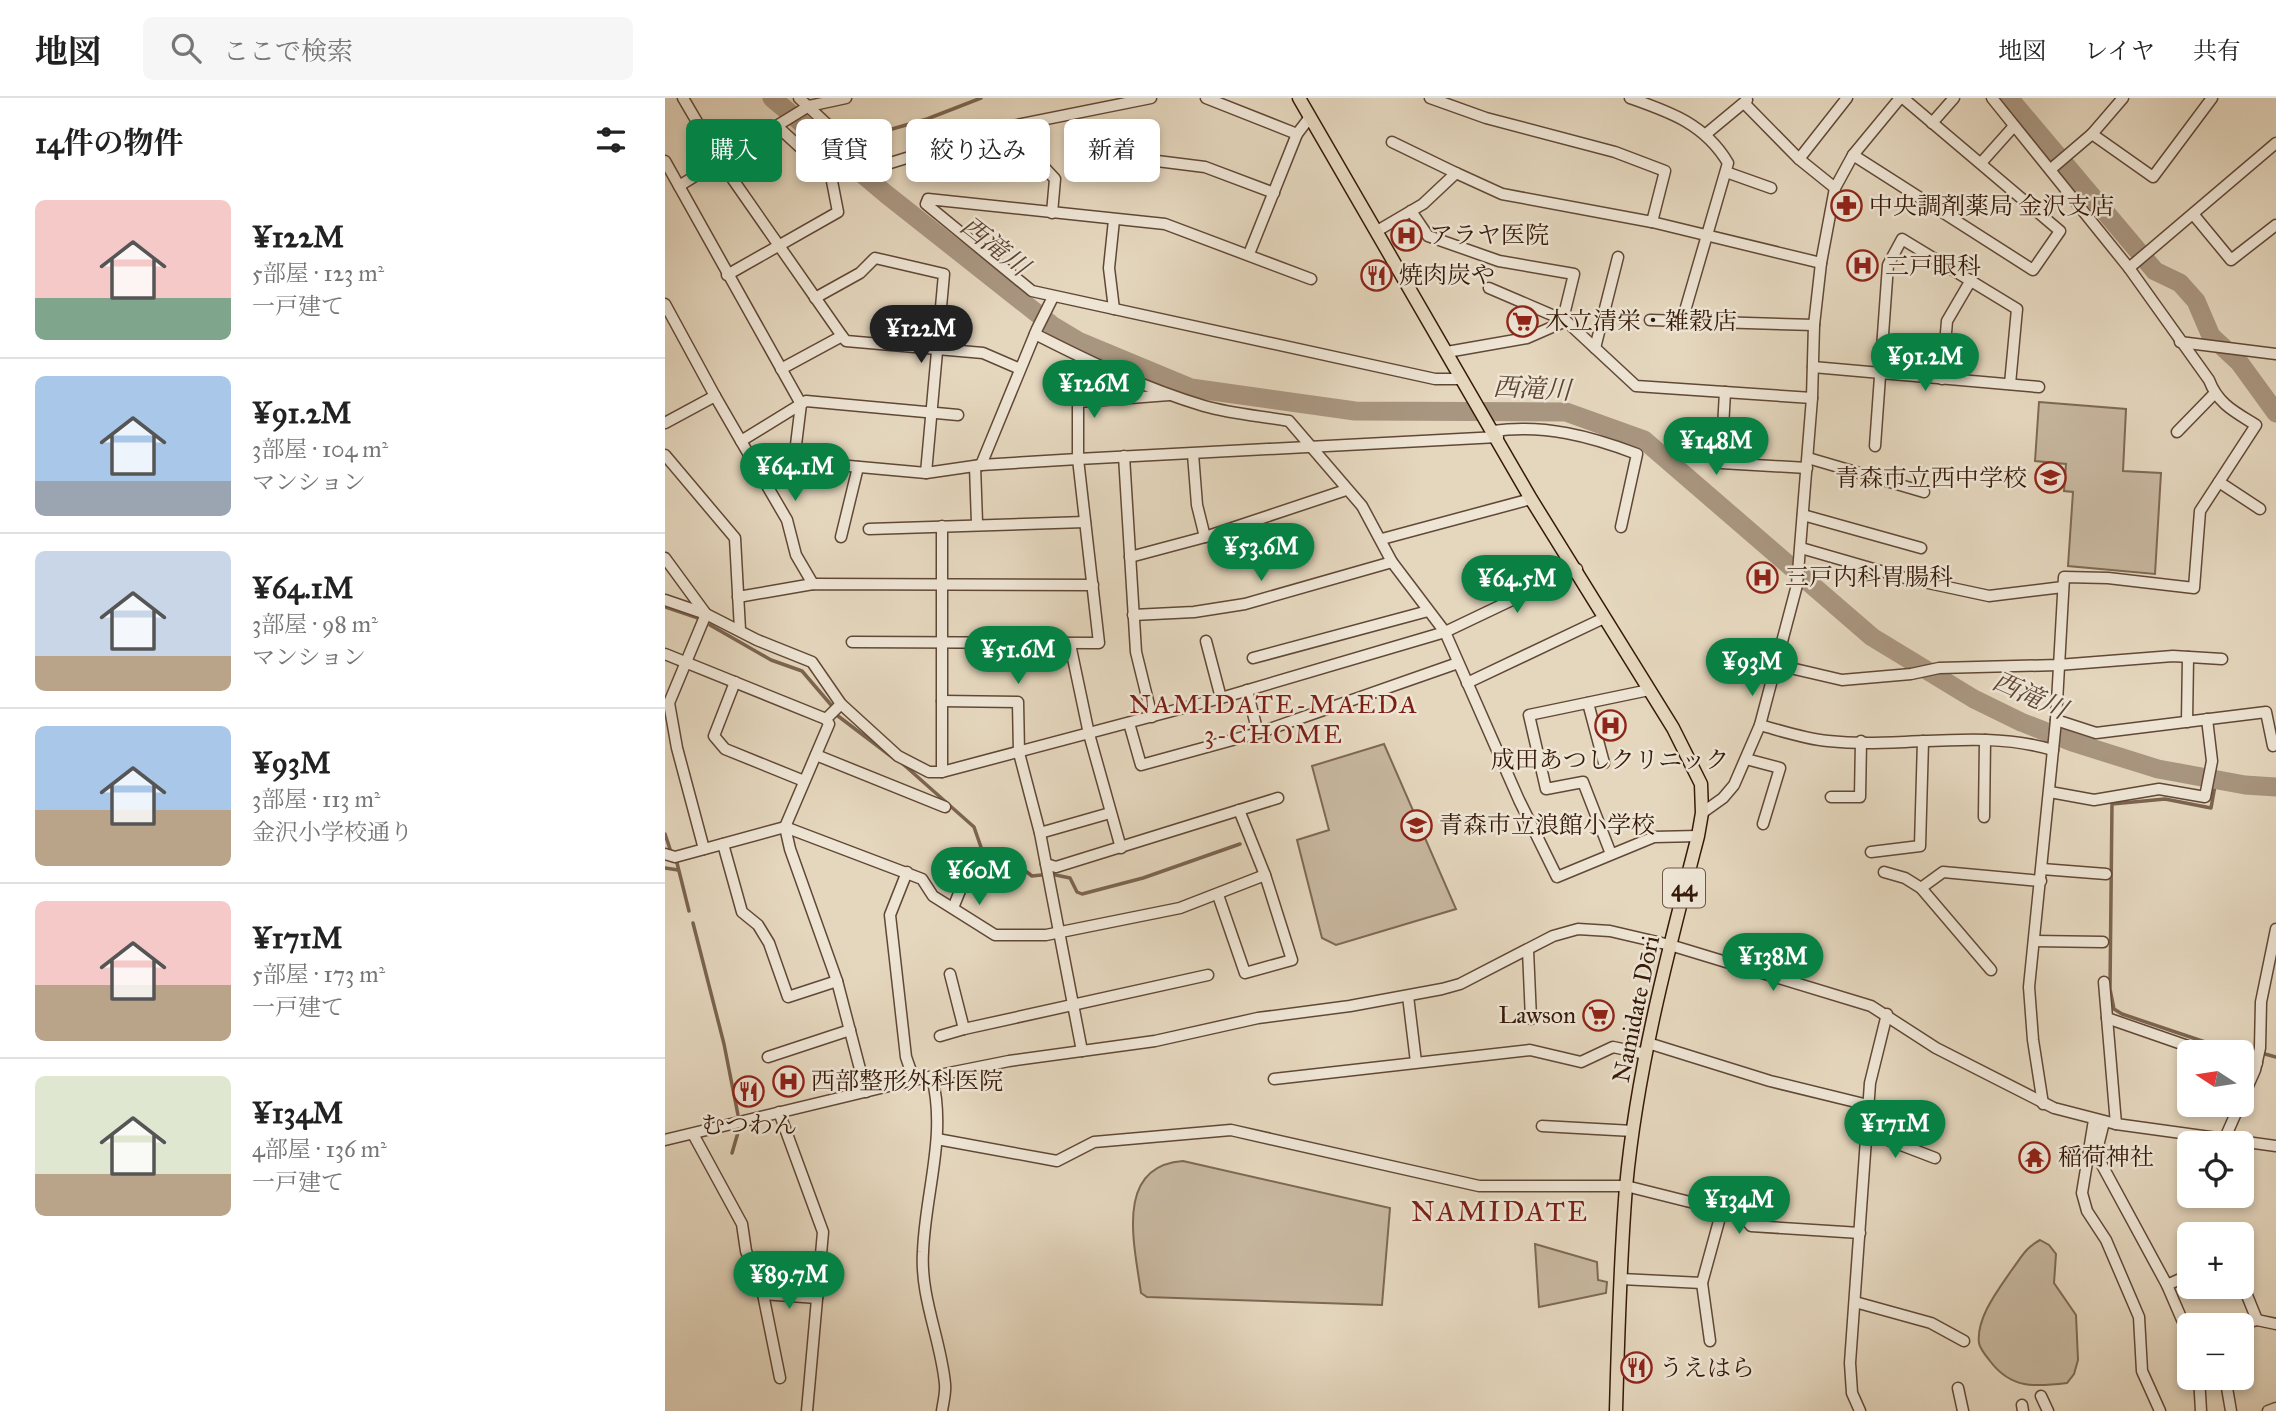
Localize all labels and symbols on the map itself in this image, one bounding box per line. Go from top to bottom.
pharmacy icon: 中央調剤薬局 金沢支店 [1829,189,1863,223]
place label: 中央調剤薬局 金沢支店 [1869,191,2114,221]
water label: 西滝川 [954,209,1038,284]
hospital icon: アラヤ医院 [1389,218,1423,252]
place label: アラヤ医院 [1429,220,1549,250]
hospital icon: 三戸眼科 [1845,249,1879,283]
place label: 三戸眼科 [1885,251,1981,281]
restaurant icon: 焼肉炭や [1359,258,1393,292]
place label: 焼肉炭や [1399,260,1495,290]
supermarket icon: 木立清栄・雑穀店 [1505,304,1539,338]
pin: ¥122M [872,306,970,365]
place label: 木立清栄・雑穀店 [1545,306,1737,336]
pin: ¥91.2M [1868,334,1982,393]
pin: ¥126M [1045,360,1143,420]
water label: 西滝川 [1492,370,1575,406]
pin: ¥148M [1667,418,1765,477]
pin: ¥64.1M [738,444,852,503]
school or university icon: 青森市立西中学校 [2033,461,2067,495]
place label: 青森市立西中学校 [1835,463,2027,493]
pin: ¥53.6M [1204,524,1318,583]
pin: ¥64.5M [1460,556,1574,615]
hospital icon: 三戸内科胃腸科 [1745,560,1779,594]
place label: 三戸内科胃腸科 [1785,562,1953,592]
pin: ¥51.6M [961,626,1075,686]
pin: ¥93M [1711,638,1793,698]
water label: 西滝川 [1988,665,2075,727]
district label: NAMIDATE-MAEDA 3-CHOME [1129,688,1419,750]
hospital icon: 成田あつしクリニック [1593,709,1627,743]
place label: 成田あつしクリニック [1491,745,1729,775]
school or university icon: 青森市立浪館小学校 [1399,808,1433,842]
place label: 青森市立浪館小学校 [1439,810,1655,840]
pin: ¥60M [938,848,1020,907]
road number: 44 [1663,868,1705,908]
street label: Namidate Dōri [1606,932,1666,1085]
pin: ¥138M [1724,934,1822,993]
supermarket icon: Lawson [1582,998,1616,1032]
place label: Lawson [1499,1000,1576,1030]
north arrow [2177,1040,2254,1116]
hospital icon: 西部整形外科医院 [771,1064,805,1098]
place label: 西部整形外科医院 [811,1066,1003,1096]
restaurant icon: むつわん [732,1074,766,1108]
pin: ¥171M [1846,1100,1944,1160]
place label: むつわん [701,1110,797,1140]
temple icon: 稲荷神社 [2018,1140,2052,1174]
place label: 稲荷神社 [2058,1142,2154,1172]
pin: ¥134M [1690,1176,1788,1236]
district label: NAMIDATE [1411,1194,1589,1229]
pin: ¥89.7M [732,1252,846,1311]
restaurant icon: うえはら [1619,1351,1653,1385]
place label: うえはら [1659,1353,1755,1383]

